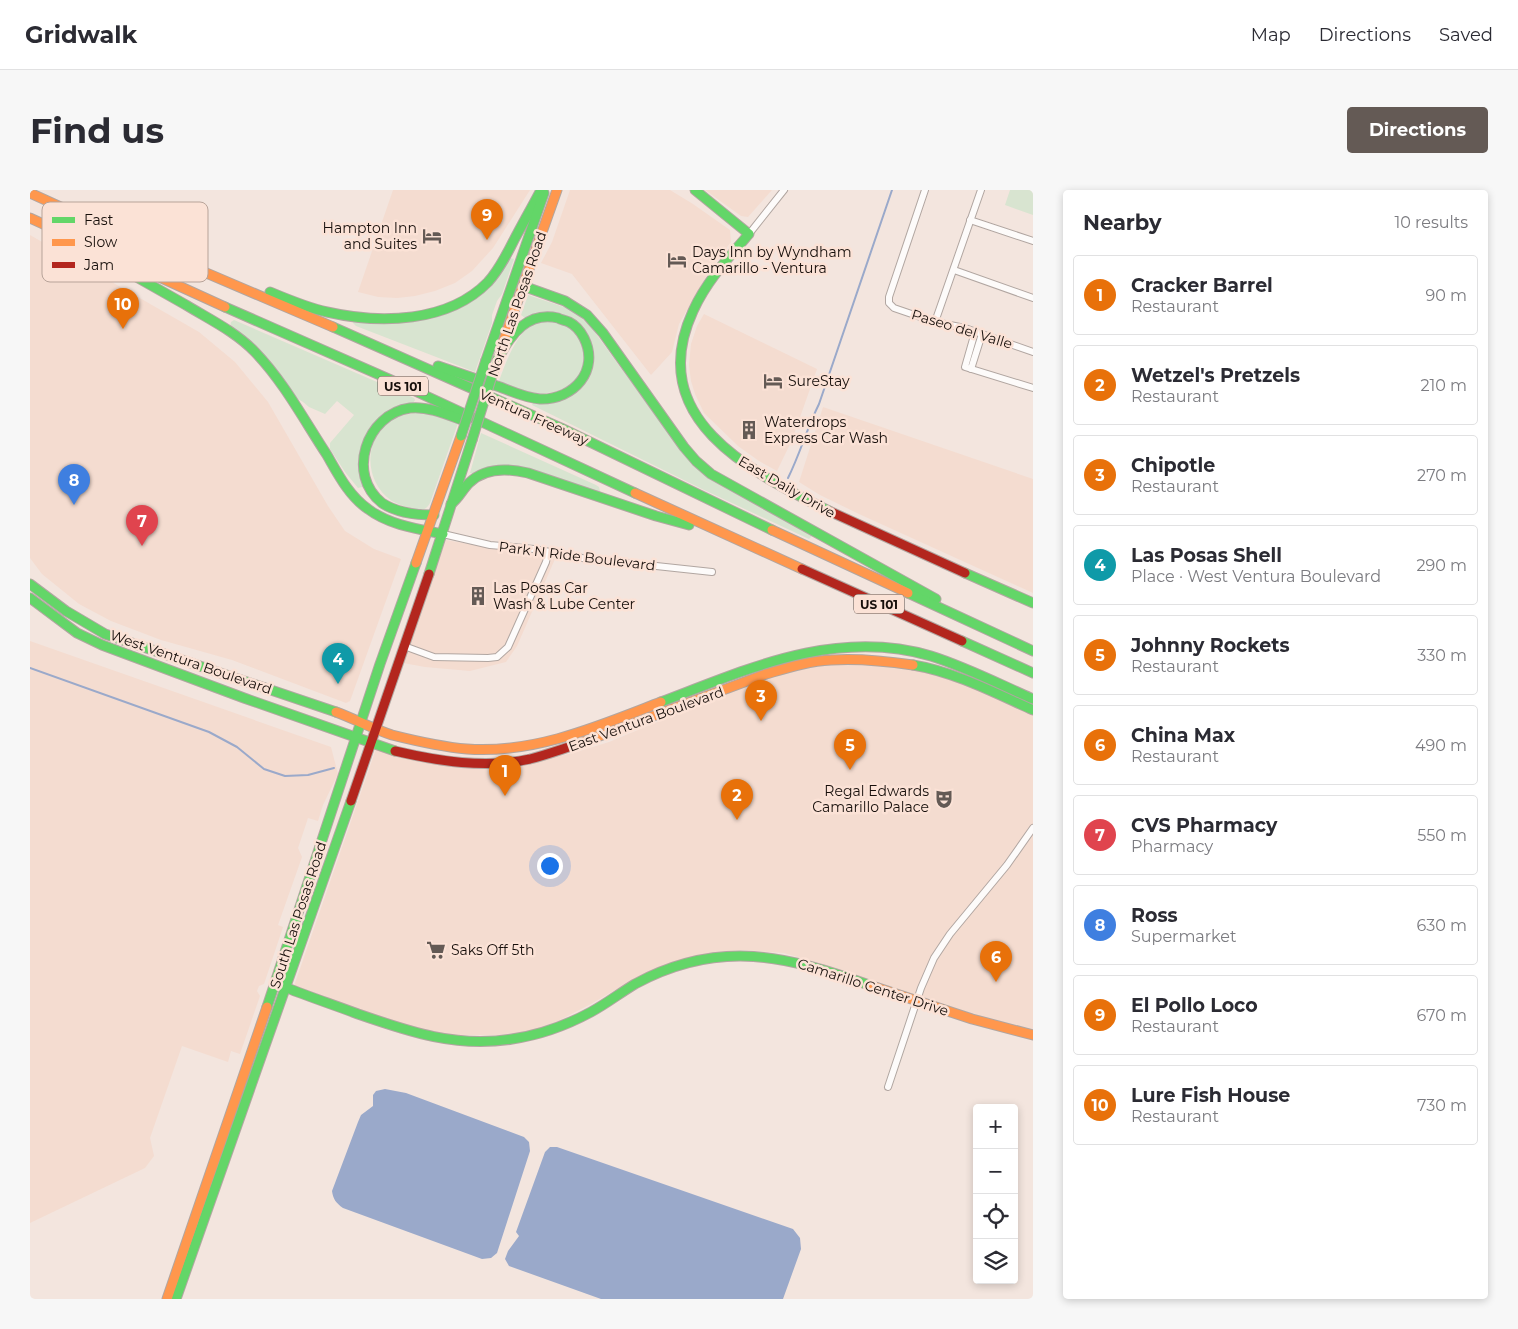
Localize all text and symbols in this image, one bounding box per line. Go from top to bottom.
text: Gridwalk [25,20,137,49]
text: Map [1251,24,1291,46]
text: Directions [1319,24,1411,46]
text: Saved [1439,24,1493,46]
button: Directions [1347,107,1488,153]
text: Find us [30,109,164,152]
pin: 9 [471,199,503,240]
legend [42,202,208,282]
text: Nearby [1083,210,1162,235]
text: Fast [84,211,114,229]
text: 10 results [1395,213,1468,232]
place label: Hampton Inn and Suites [323,219,417,253]
hotel icon: Hampton Inn and Suites [421,225,443,247]
street label: North Las Posas Road [484,229,550,379]
text: Slow [84,233,118,251]
place label: Days Inn by Wyndham Camarillo - Ventura [692,243,852,277]
hotel icon: Days Inn by Wyndham Camarillo - Ventura [666,249,688,271]
text: Jam [83,256,114,274]
text: Cracker Barrel [1131,274,1273,297]
text: 1 [1097,286,1103,305]
text: 90 m [1425,286,1467,305]
pin: 10 [107,288,139,329]
text: Restaurant [1131,297,1219,316]
street label: Paseo del Valle [909,305,1015,353]
text: Wetzel's Pretzels [1131,364,1300,387]
hotel icon: SureStay [762,370,784,392]
place label: SureStay [788,372,850,390]
text: 2 [1095,376,1105,395]
text: 210 m [1420,376,1467,395]
road number: US 101 [378,377,428,396]
street label: Ventura Freeway [477,385,592,449]
text: Restaurant [1131,387,1219,406]
place label: Waterdrops Express Car Wash [764,413,888,447]
building icon: Waterdrops Express Car Wash [738,419,760,441]
street label: East Daily Drive [735,452,839,522]
text: Chipotle [1131,454,1215,477]
pin: 8 [58,464,90,505]
text: 3 [1095,466,1105,485]
text: 270 m [1417,466,1467,485]
text: Restaurant [1131,477,1219,496]
pin: 7 [126,505,158,546]
street label: Park N Ride Boulevard [498,537,656,575]
text: Las Posas Shell [1131,544,1282,567]
text: 4 [1094,556,1106,575]
text: 290 m [1416,556,1467,575]
text: Place · West Ventura Boulevard [1131,567,1381,586]
place label: Las Posas Car Wash & Lube Center [493,579,636,613]
building icon: Las Posas Car Wash & Lube Center [467,585,489,607]
road number: US 101 [854,594,904,614]
street label: West Ventura Boulevard [108,626,274,698]
text: Johnny Rockets [1131,634,1290,657]
pin: 4 [322,643,354,684]
text: 5 [1095,646,1105,665]
text: 330 m [1417,646,1467,665]
text: Restaurant [1131,657,1219,676]
pin: 3 [745,680,777,721]
street label: East Ventura Boulevard [566,682,726,756]
text: China Max [1131,724,1235,747]
pin: 5 [834,729,866,770]
text: 6 [1095,736,1105,755]
text: 490 m [1415,736,1467,755]
text: Restaurant [1131,747,1219,766]
pin: 1 [489,755,521,796]
pin: 2 [721,779,753,820]
place label: Regal Edwards Camarillo Palace [812,782,929,816]
theatre icon: Regal Edwards Camarillo Palace [933,788,955,810]
text: CVS Pharmacy [1131,814,1277,837]
text: 7 [1095,826,1105,845]
text: 550 m [1417,826,1467,845]
text: Pharmacy [1131,837,1213,856]
street label: South Las Posas Road [266,839,330,991]
your location [537,853,563,879]
text: Ross [1131,904,1178,927]
text: 8 [1095,916,1105,935]
text: 630 m [1416,916,1467,935]
text: Supermarket [1131,927,1237,946]
supermarket icon: Saks Off 5th [425,939,447,961]
place label: Saks Off 5th [451,941,535,959]
pin: 6 [980,941,1012,982]
street label: Camarillo Center Drive [795,954,951,1020]
text: El Pollo Loco [1131,994,1258,1017]
text: 9 [1095,1006,1105,1025]
text: 670 m [1417,1006,1467,1025]
text: Restaurant [1131,1017,1219,1036]
text: Lure Fish House [1131,1084,1290,1107]
text: 10 [1091,1096,1109,1115]
text: 730 m [1417,1096,1467,1115]
map controls [973,1104,1018,1284]
button: + [973,1104,1018,1149]
text: Restaurant [1131,1107,1219,1126]
button: − [973,1149,1018,1194]
button: locate [973,1194,1018,1239]
button: layers [973,1239,1018,1284]

